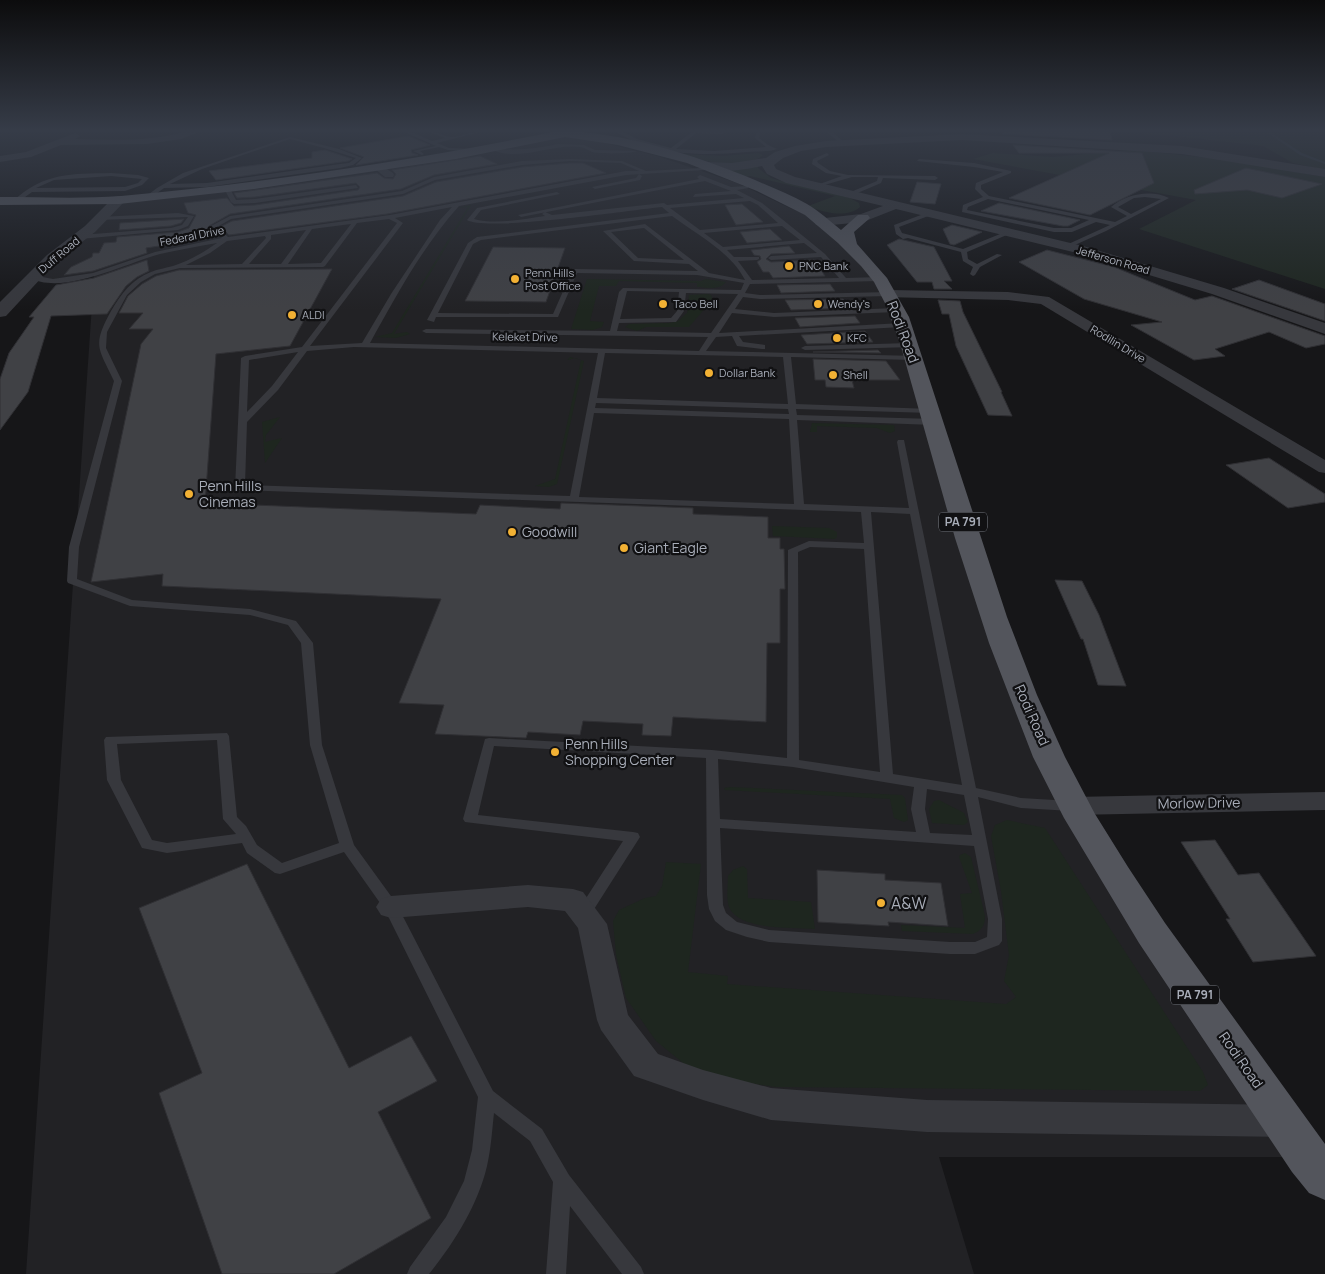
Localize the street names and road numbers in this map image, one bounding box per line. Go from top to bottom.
street label: Federal Drive [159,222,226,249]
street label: Duff Road [35,233,82,276]
street label: Jefferson Road [1075,242,1152,277]
street label: Rodi Road [883,298,924,365]
street label: Rodilin Drive [1088,321,1149,366]
street label: Keleket Drive [492,328,559,345]
road number: PA 791 [939,512,987,532]
street label: Rodi Road [1011,681,1054,748]
street label: Morlow Drive [1158,792,1240,813]
road number: PA 791 [1171,986,1219,1004]
street label: Rodi Road [1215,1028,1268,1092]

